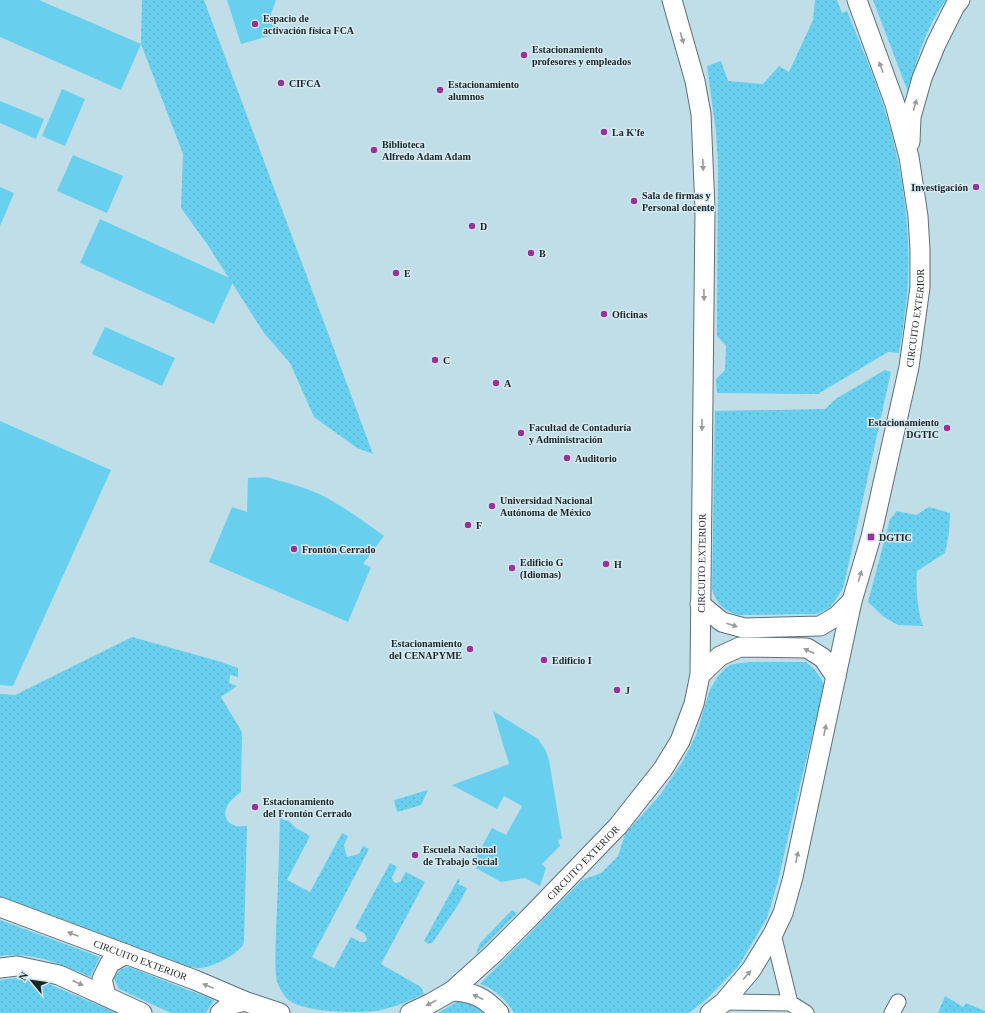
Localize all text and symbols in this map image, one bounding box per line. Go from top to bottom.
place label: Espacio de activación física FCA [263,13,355,36]
marker: Espacio de activación física FCA [250,19,260,29]
one-way arrow [680,31,686,44]
place label: Estacionamiento profesores y empleados [532,44,631,67]
marker: Estacionamiento profesores y empleados [519,50,529,60]
one-way arrow [878,60,884,72]
marker: CIFCA [276,78,286,88]
place label: CIFCA [289,78,321,89]
place label: Estacionamiento alumnos [448,79,519,102]
marker: Estacionamiento alumnos [435,85,445,95]
one-way arrow [912,99,918,111]
marker: La K'fe [599,127,609,137]
place label: La K'fe [612,127,645,138]
place label: Biblioteca Alfredo Adam Adam [382,139,471,162]
marker: Biblioteca Alfredo Adam Adam [369,145,379,155]
one-way arrow [699,159,706,171]
place label: Investigación [911,182,968,193]
marker: Investigación [971,182,981,192]
place label: Sala de firmas y Personal docente [642,190,715,213]
marker: Sala de firmas y Personal docente [629,196,639,206]
marker: D [467,221,477,231]
place label: D [480,221,487,232]
marker: B [526,248,536,258]
place label: B [539,248,546,259]
marker: E [391,268,401,278]
place label: E [404,268,411,279]
street label: CIRCUITO EXTERIOR [904,269,926,368]
one-way arrow [700,289,707,301]
marker: Oficinas [599,309,609,319]
place label: Oficinas [612,309,648,320]
marker: C [430,355,440,365]
place label: C [443,355,450,366]
marker: A [491,378,501,388]
place label: A [504,378,512,389]
place label: Estacionamiento DGTIC [868,417,939,440]
one-way arrow [699,419,706,431]
place label: Facultad de Contaduría y Administración [529,422,631,445]
marker: Estacionamiento DGTIC [942,423,952,433]
marker: Facultad de Contaduría y Administración [516,428,526,438]
marker: Auditorio [562,453,572,463]
place label: Auditorio [575,453,617,464]
place label: Universidad Nacional Autónoma de México [500,495,593,518]
marker: Universidad Nacional Autónoma de México [487,501,497,511]
street label: CIRCUITO EXTERIOR [695,513,707,613]
marker: F [463,520,473,530]
place label: F [476,520,482,531]
marker: DGTIC [866,532,876,542]
place label: DGTIC [879,532,912,543]
marker: Frontón Cerrado [289,544,299,554]
place label: Frontón Cerrado [302,544,375,555]
place label: Edificio G (Idiomas) [520,557,564,581]
marker: H [601,559,611,569]
place label: H [614,559,622,570]
marker: Edificio G (Idiomas) [507,563,517,573]
one-way arrow [857,570,863,582]
one-way arrow [726,622,738,628]
place label: Estacionamiento del CENAPYME [389,638,462,661]
marker: Estacionamiento del CENAPYME [465,644,475,654]
one-way arrow [803,647,815,654]
marker: Edificio I [539,655,549,665]
place label: Edificio I [552,655,592,666]
marker: J [612,685,622,695]
place label: J [625,685,630,696]
one-way arrow [822,724,828,736]
place label: Estacionamiento del Frontón Cerrado [263,796,352,819]
marker: Estacionamiento del Frontón Cerrado [250,802,260,812]
street label: CIRCUITO EXTERIOR [544,823,621,902]
place label: Escuela Nacional de Trabajo Social [423,844,498,867]
marker: Escuela Nacional de Trabajo Social [410,850,420,860]
one-way arrow [795,851,801,863]
one-way arrow [67,931,79,937]
street label: CIRCUITO EXTERIOR [92,937,189,982]
north arrow [12,961,52,1001]
text: N [16,970,30,983]
one-way arrow [742,970,751,981]
one-way arrow [72,980,84,987]
one-way arrow [201,982,213,988]
one-way arrow [472,993,484,1000]
one-way arrow [426,1000,437,1006]

